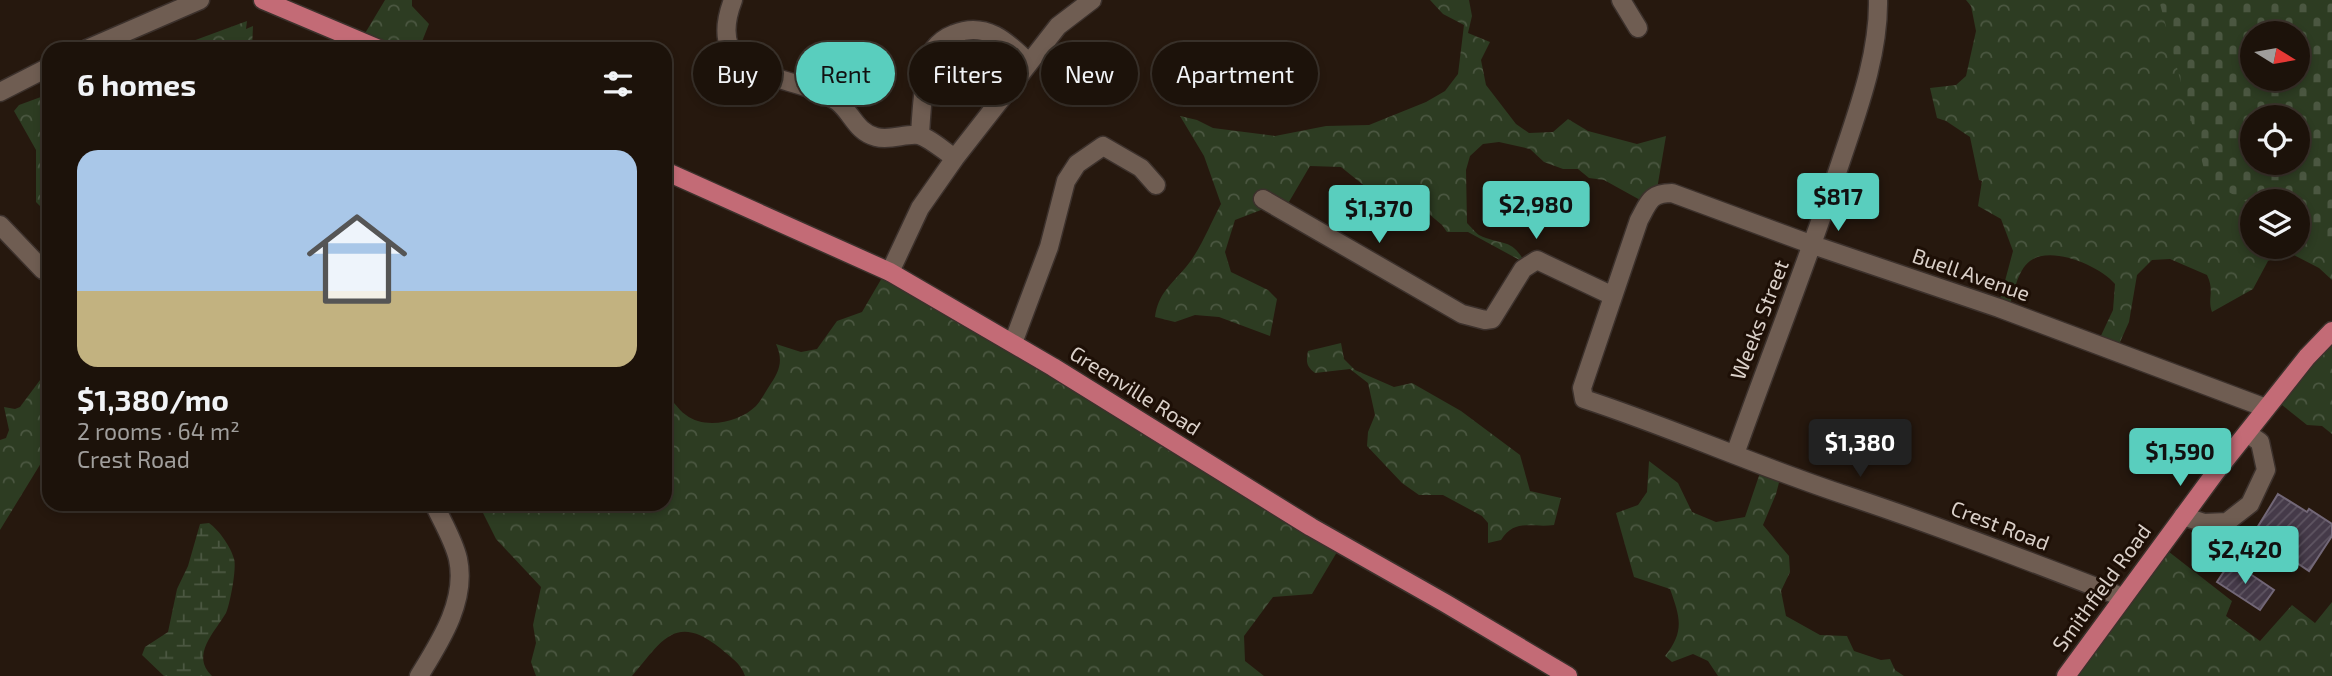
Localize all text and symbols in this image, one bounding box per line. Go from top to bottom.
north arrow [2240,21,2310,91]
map controls [2240,21,2310,259]
chip: Buy [693,42,782,105]
chip: Rent [796,42,895,105]
chip: Filters [909,42,1027,105]
chip: New [1041,42,1138,105]
chip: Apartment [1152,42,1318,105]
icon: filters [599,65,637,103]
text: 6 homes [77,66,196,102]
button: locate [2240,105,2310,175]
pin: $817 [1797,174,1879,233]
pin: $2,980 [1479,182,1593,241]
text: $817 [1813,182,1863,210]
pin: $1,370 [1322,186,1436,245]
button: layers [2240,189,2310,259]
text: $2,980 [1499,190,1573,218]
text: $1,370 [1345,194,1413,222]
icon: home [294,196,420,322]
street label: Buell Avenue [1909,242,2034,305]
street label: Weeks Street [1724,256,1793,383]
street label: Greenville Road [1066,340,1206,440]
text: $1,380/mo [77,381,229,417]
text: 2 rooms · 64 m² [77,417,240,445]
pin: $1,380 [1803,420,1917,479]
text: $1,380 [1825,428,1895,456]
pin: $1,590 [2123,428,2237,488]
text: $1,590 [2145,437,2215,465]
text: Crest Road [77,445,190,473]
street label: Crest Road [1948,494,2053,555]
street label: Smithfield Road [2046,519,2155,656]
pin: $2,420 [2188,526,2302,586]
text: $2,420 [2208,535,2282,563]

